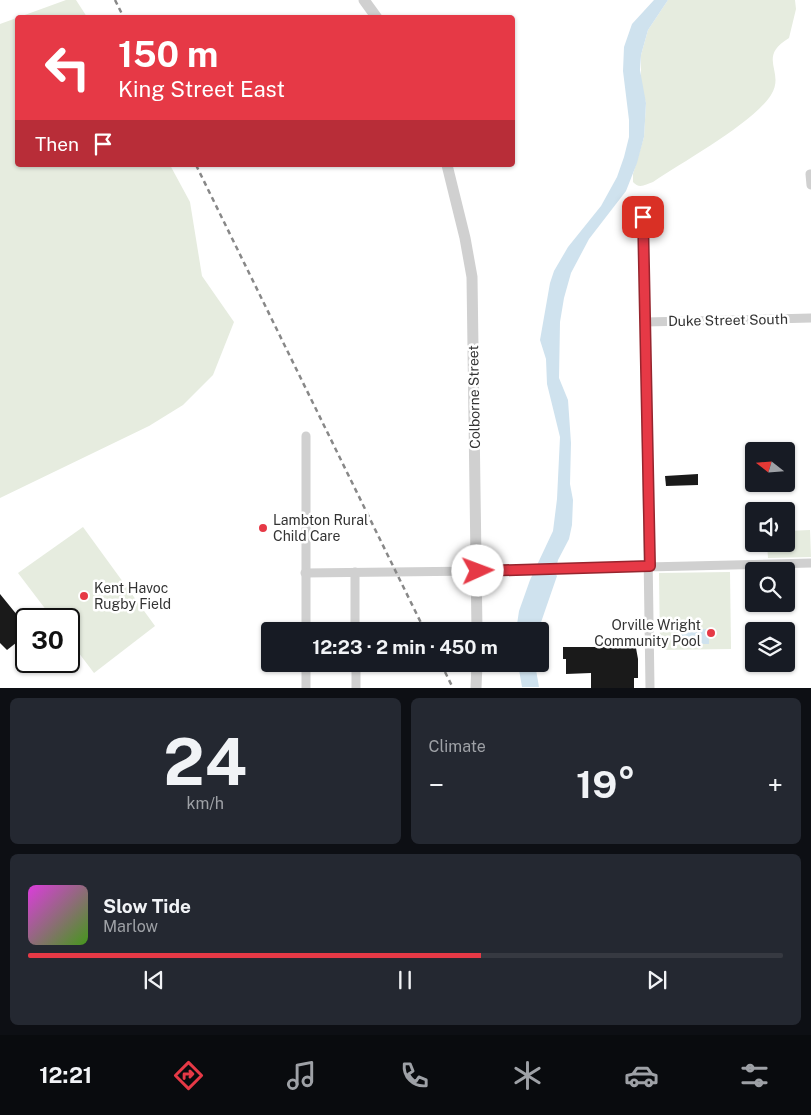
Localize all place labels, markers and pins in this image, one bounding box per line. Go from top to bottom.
pin [622,196,664,238]
place label: Lambton Rural Child Care [273,512,368,544]
marker: Lambton Rural Child Care [257,522,269,534]
place label: Kent Havoc Rugby Field [94,580,171,612]
marker: Kent Havoc Rugby Field [78,590,90,602]
place label: Orville Wright Community Pool [594,617,701,649]
marker: Orville Wright Community Pool [705,627,717,639]

